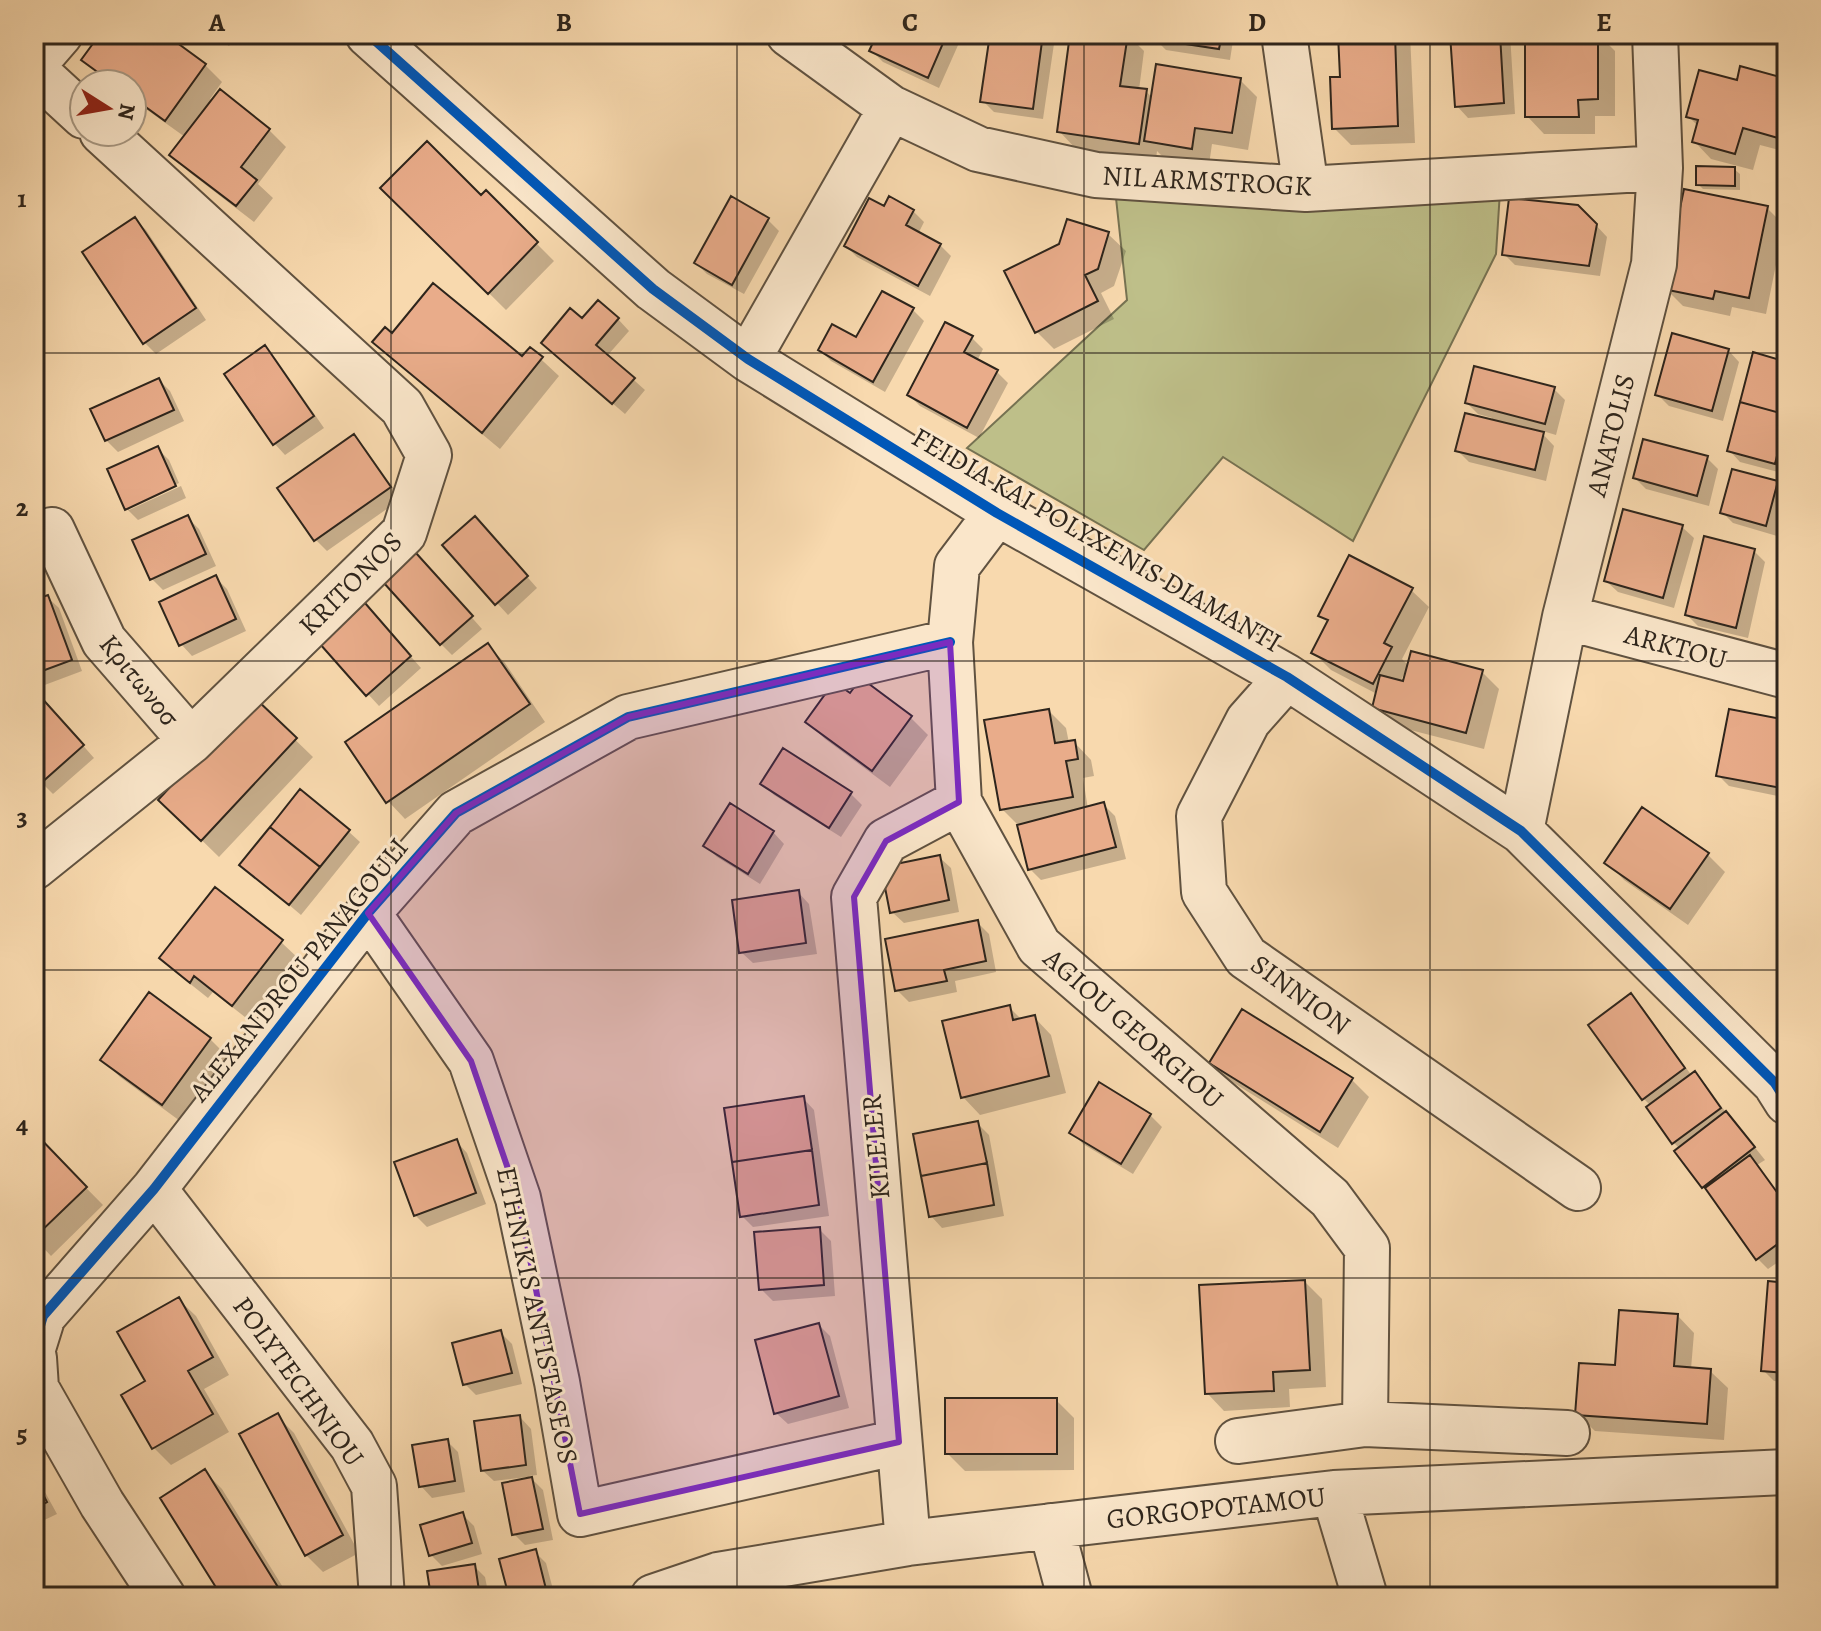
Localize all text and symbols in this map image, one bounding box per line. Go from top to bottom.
text: A [208,5,226,40]
text: B [556,5,572,40]
text: C [902,5,918,40]
text: D [1248,5,1266,40]
text: E [1596,5,1612,40]
north arrow [68,68,148,148]
text: N [110,101,143,122]
street label: NIL ARMSTROGK [1101,157,1313,205]
text: 1 [17,181,27,216]
street label: ANATOLIS [1577,370,1644,501]
street label: FEIDIA KAI POLYXENIS DIAMANTI [905,418,1288,661]
text: 2 [16,490,29,525]
street label: KRITONOS [290,523,411,644]
street label: ARKTOU [1619,615,1731,679]
street label: Κριτωνοσ [90,626,188,735]
text: 3 [16,799,28,834]
street label: ALEXANDROU PANAGOULI [180,830,417,1110]
street label: AGIOU GEORGIOU [1034,939,1231,1118]
street label: SINNION [1243,946,1358,1044]
street label: KILELER [852,1093,900,1201]
text: 4 [16,1107,28,1142]
street label: ETHNIKIS ANTISTASEOS [487,1163,587,1468]
street label: POLYTECHNIOU [224,1289,373,1474]
text: 5 [16,1416,28,1451]
street label: GORGOPOTAMOU [1105,1478,1328,1538]

